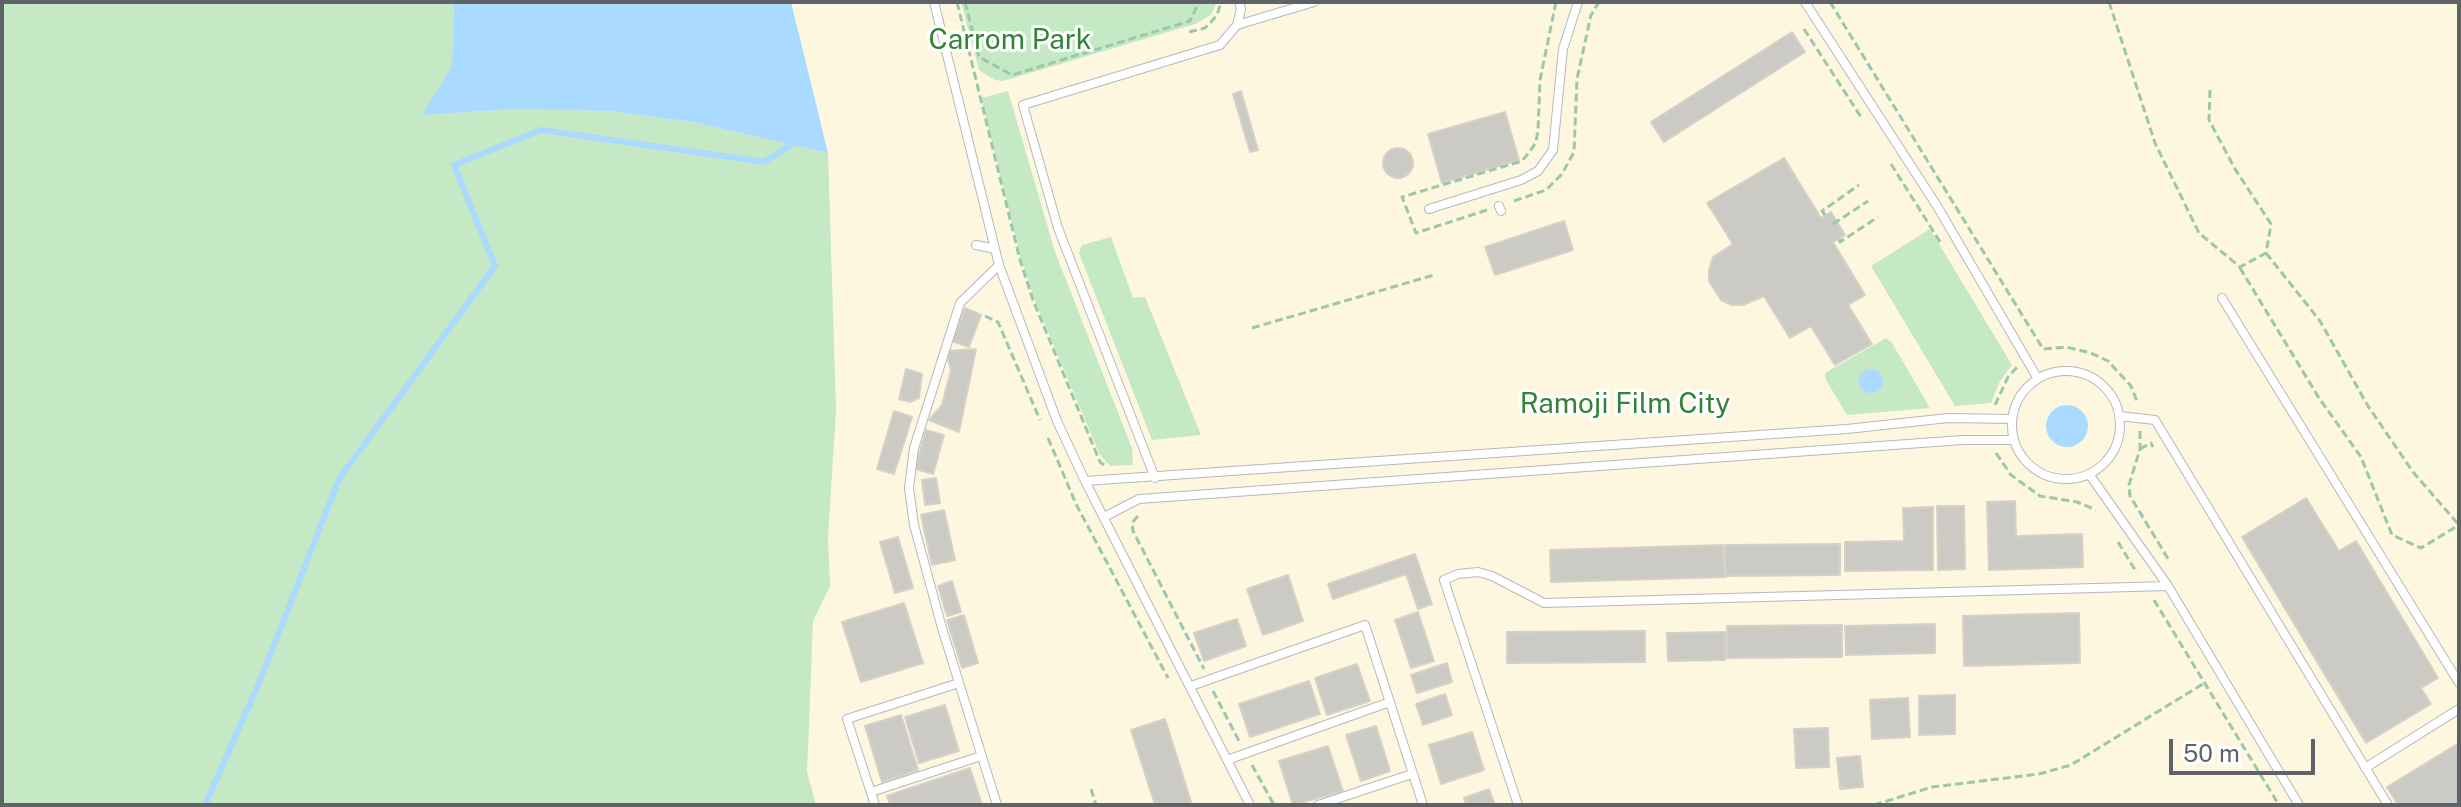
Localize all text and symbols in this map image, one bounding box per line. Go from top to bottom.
park label: Carrom Park [929,23,1091,57]
park label: Ramoji Film City [1520,387,1730,421]
scale bar [2173,723,2319,773]
text: 50 m [2183,739,2240,767]

